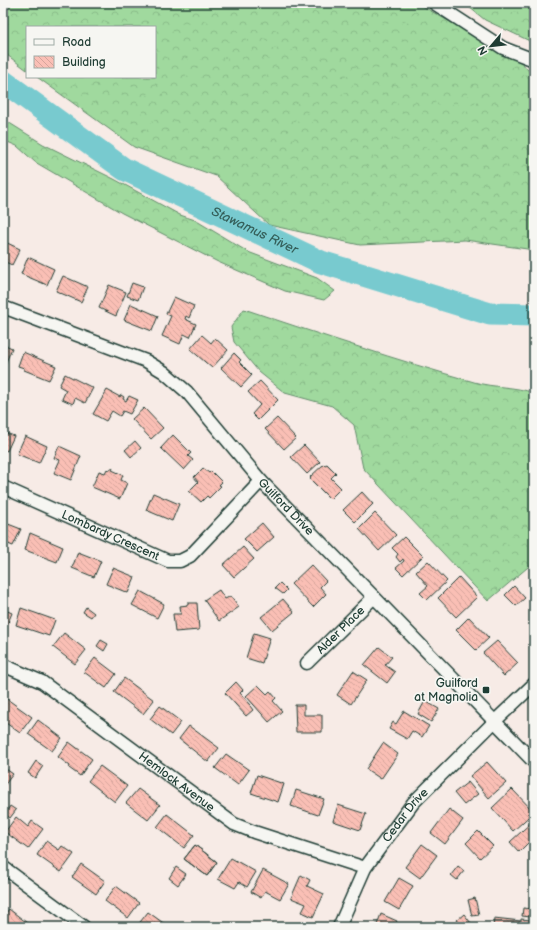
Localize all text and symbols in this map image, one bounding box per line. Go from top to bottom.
legend [26,26,156,78]
north arrow [471,26,511,66]
text: Road [62,35,91,50]
text: N [475,44,490,57]
text: Building [62,55,106,70]
water label: Stawamus River [209,203,301,258]
street label: Guilford Drive [255,475,317,538]
street label: Lombardy Crescent [59,507,162,564]
street label: Alder Place [313,603,368,657]
place label: Guilford at Magnolia [414,676,478,705]
marker: Guilford at Magnolia [481,685,491,695]
street label: Hemlock Avenue [136,748,218,815]
street label: Cedar Drive [379,785,431,845]

